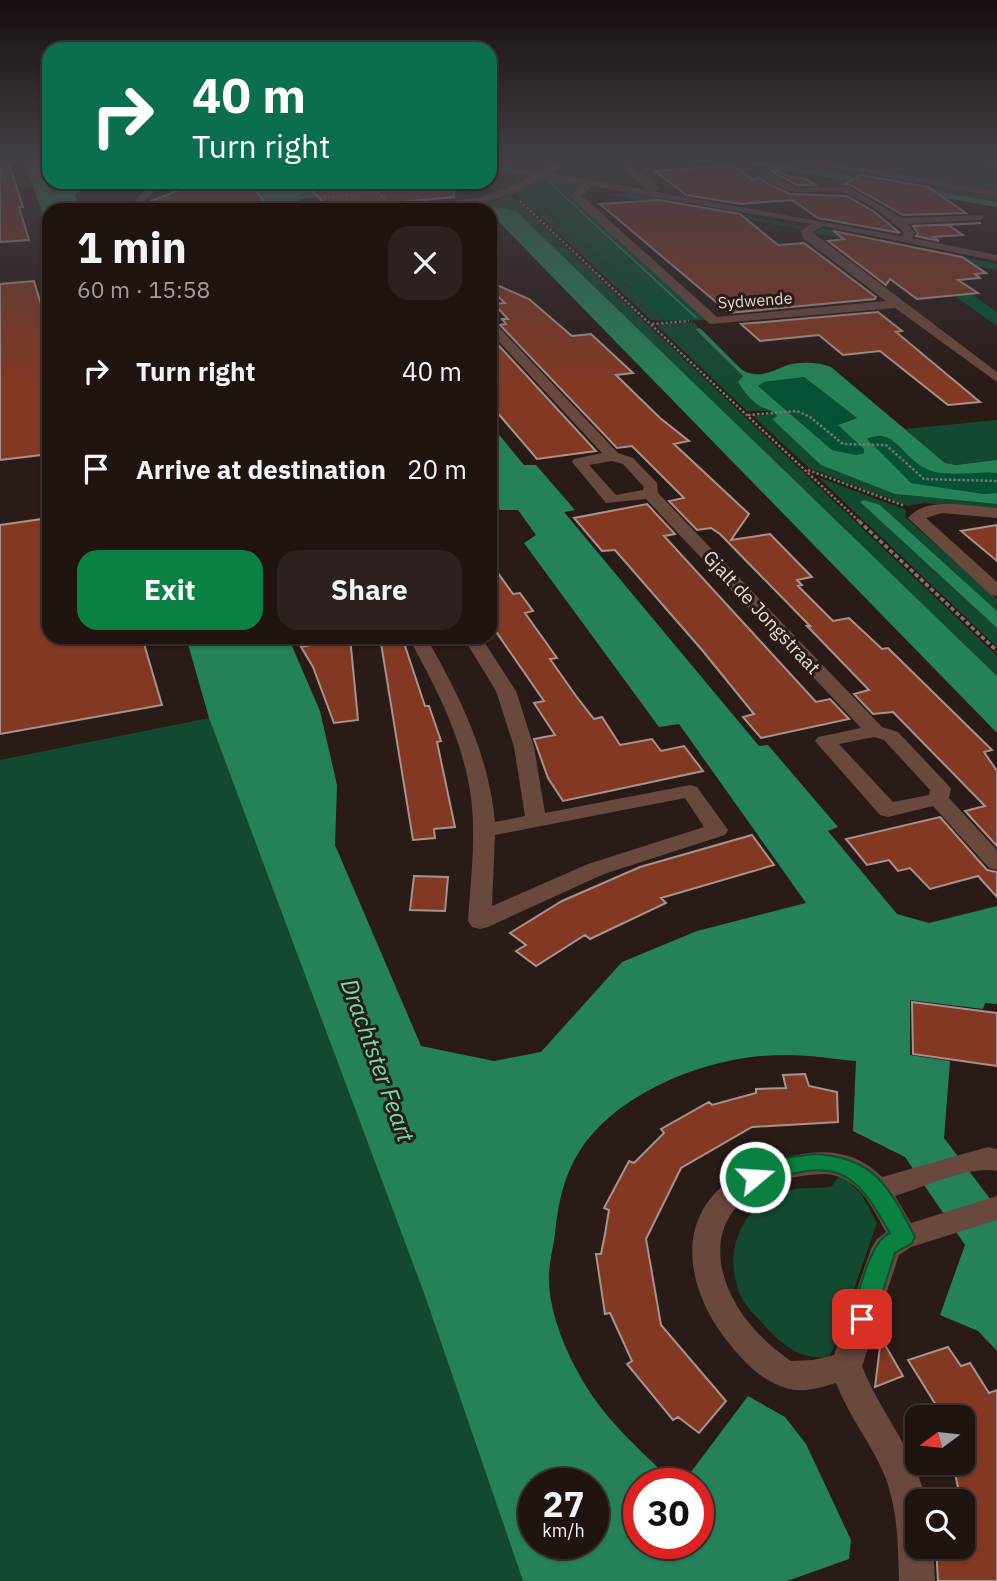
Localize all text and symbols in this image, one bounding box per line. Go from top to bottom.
text: 40 m [192,63,306,126]
icon: right [77,70,168,161]
text: Turn right [192,125,330,167]
text: 1 min [77,220,187,275]
button: close [388,226,462,300]
text: 60 m · 15:58 [77,274,210,304]
street label: Sydwende [717,287,793,313]
icon: right [77,352,115,390]
text: Turn right [136,354,255,388]
text: 40 m [402,354,462,388]
icon: arrive [77,450,115,488]
text: Arrive at destination [136,452,386,486]
text: 20 m [407,452,467,486]
street label: Gjalt de Jongstraat [698,545,826,679]
button: Exit [77,550,263,630]
button: Share [277,550,462,630]
water label: Drachtster Feart [334,974,423,1147]
position arrow [718,1140,792,1214]
pin [832,1289,892,1349]
icon: arrive [843,1300,881,1338]
north arrow [905,1405,975,1475]
map controls [905,1405,975,1559]
speed limit sign: 30 [623,1468,714,1559]
text: 27 [542,1481,585,1527]
button: search [905,1489,975,1559]
text: km/h [542,1519,585,1542]

